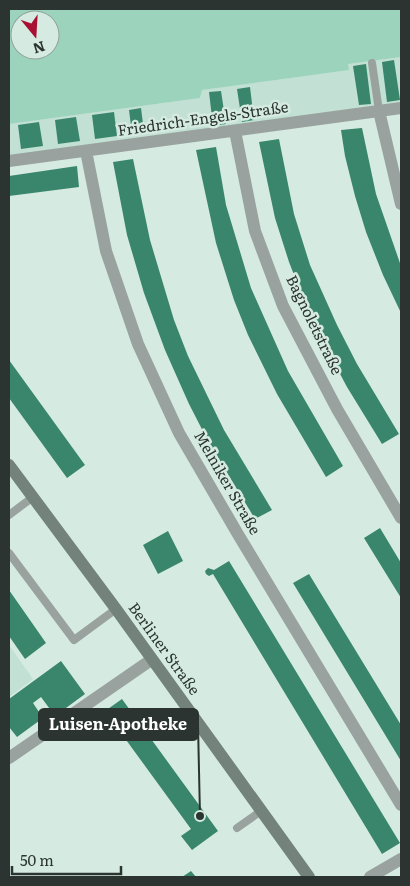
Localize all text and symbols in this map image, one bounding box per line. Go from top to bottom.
north arrow [10,10,60,60]
text: N [30,37,48,60]
street label: Friedrich-Engels-Straße [116,94,290,141]
street label: Bagnoletstraße [281,271,350,378]
street label: Melniker Straße [189,426,268,539]
street label: Berliner Straße [124,597,207,699]
callout: Luisen-Apotheke [39,709,198,740]
text: Luisen-Apotheke [49,711,187,735]
scale bar [12,844,121,876]
text: 50 m [20,848,54,871]

